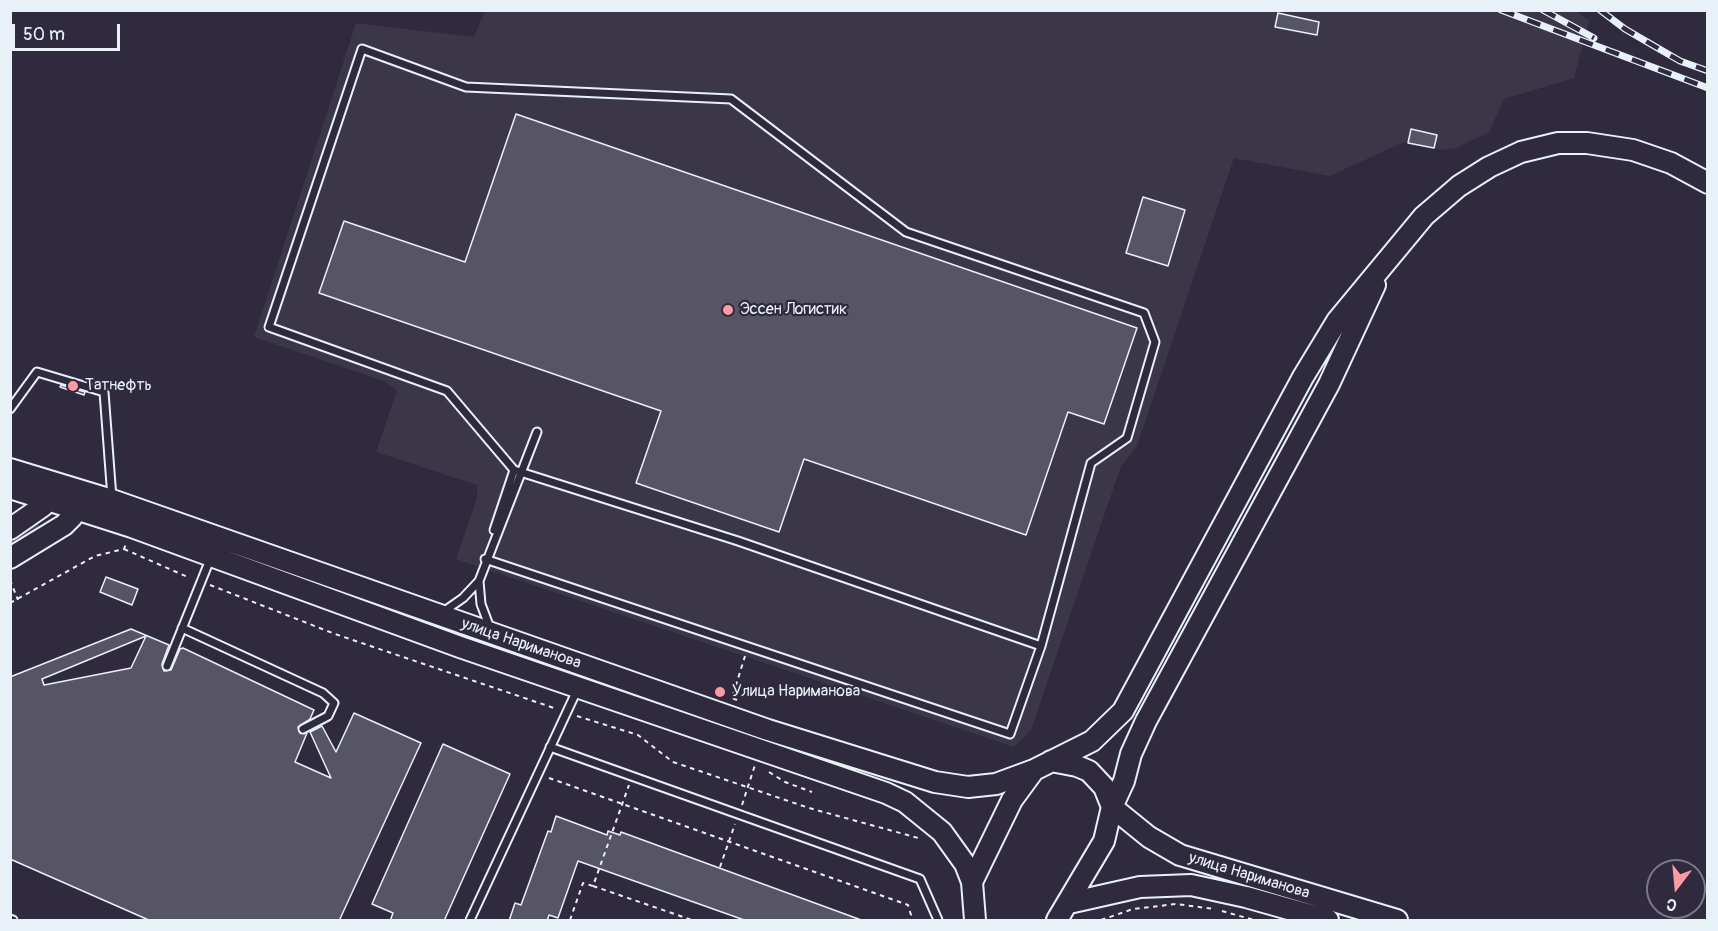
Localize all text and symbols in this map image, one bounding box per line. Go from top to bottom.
scale bar [15,12,123,50]
text: 50 m [23,23,65,46]
place label: Эссен Логистик [740,300,847,320]
marker: Эссен Логистик [721,303,735,317]
place label: Татнефть [85,376,152,396]
marker: Татнефть [66,379,80,393]
street label: улица Нариманова [459,615,583,673]
place label: Улица Нариманова [732,682,860,702]
marker: Улица Нариманова [713,685,727,699]
street label: улица Нариманова [1186,848,1312,904]
north arrow [1646,859,1706,919]
text: С [1664,893,1679,915]

